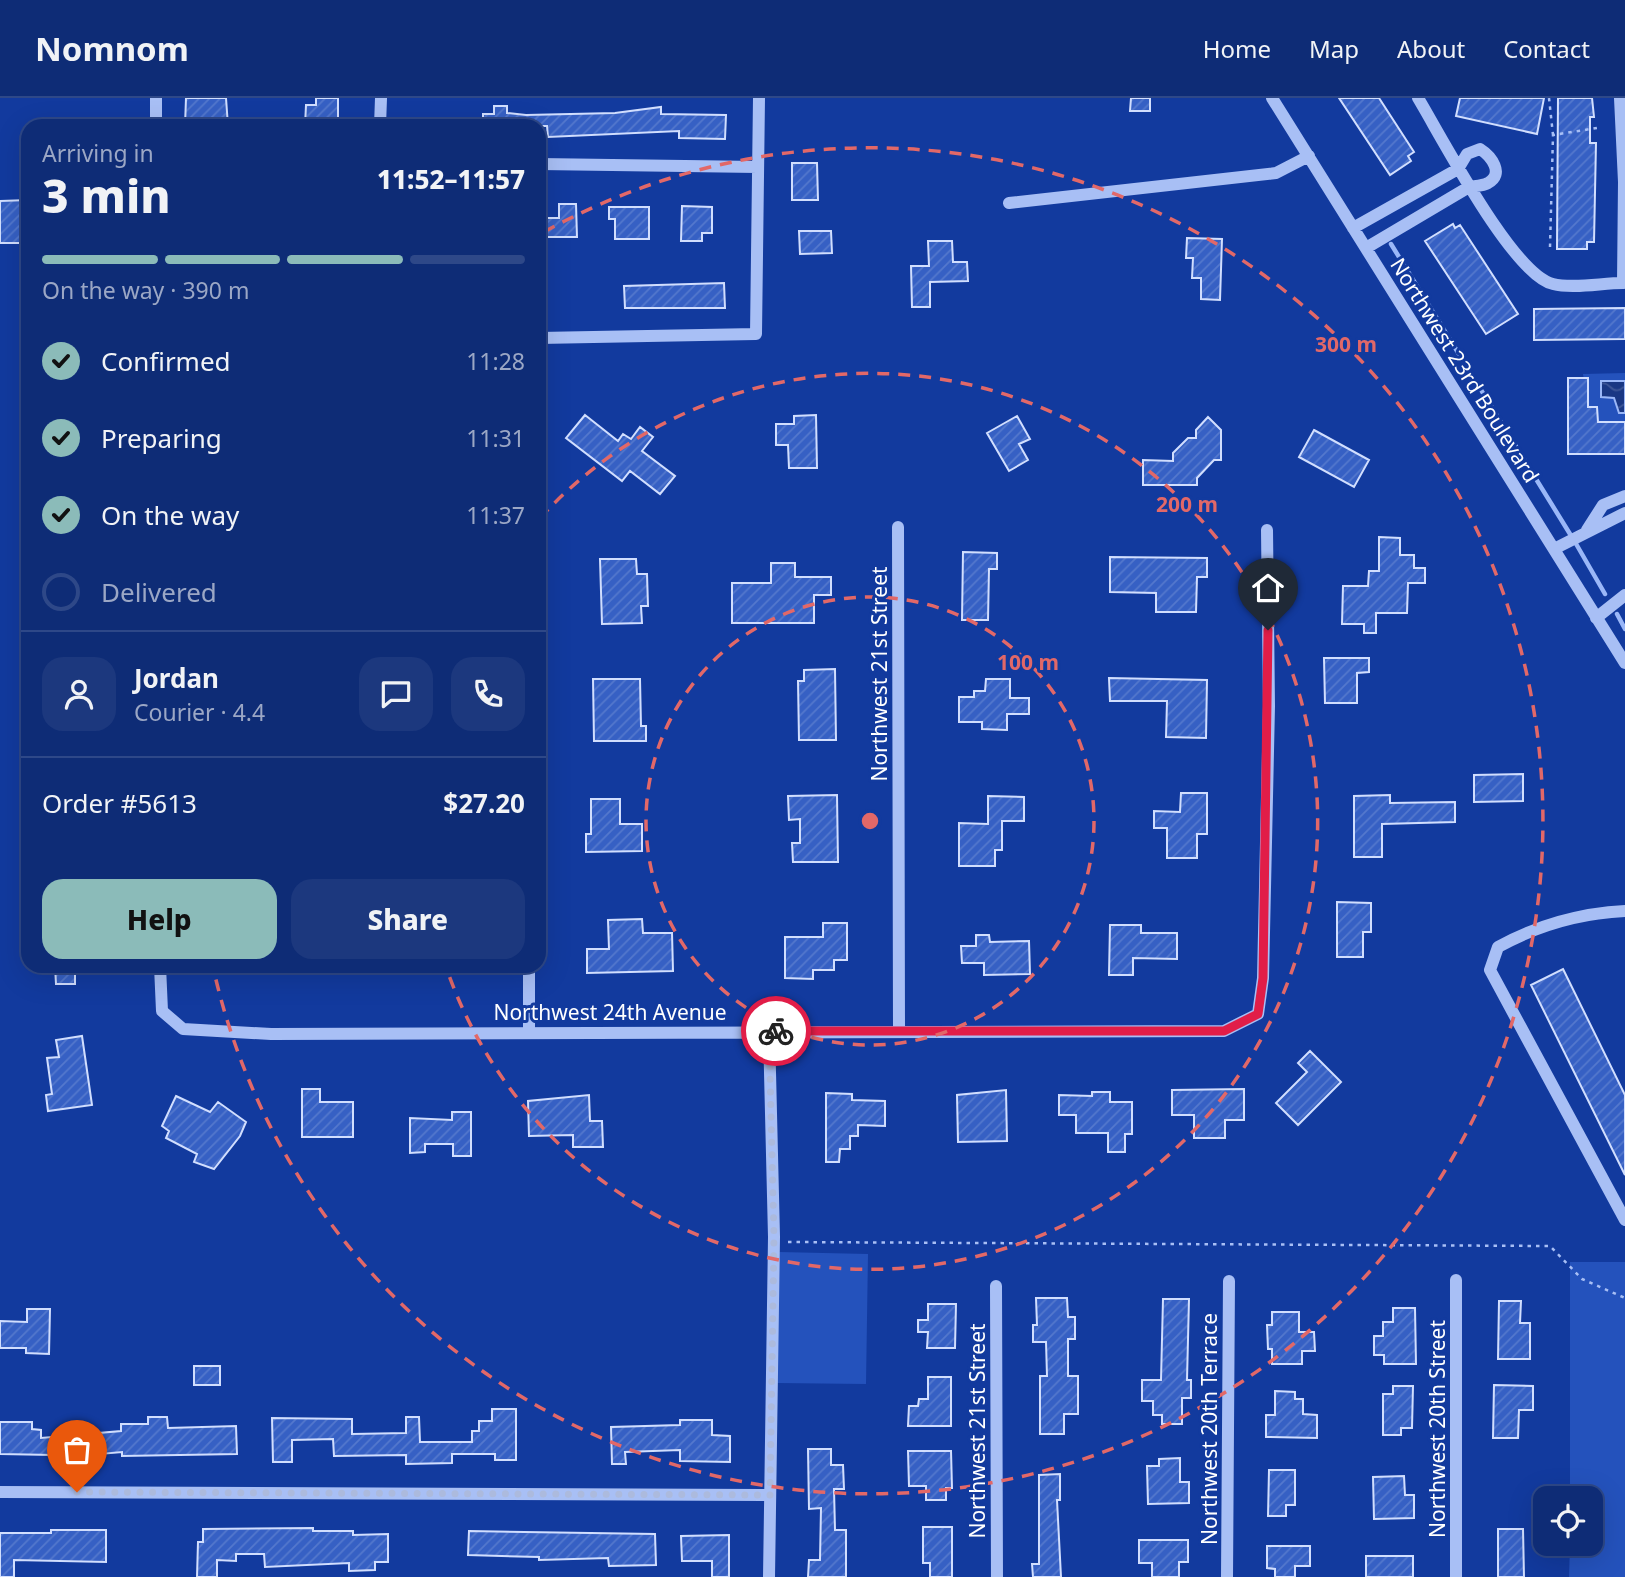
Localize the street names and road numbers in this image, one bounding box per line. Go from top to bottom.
street label: Northwest 23rd Boulevard [1384,252,1546,488]
street label: Northwest 21st Street [865,566,893,782]
street label: Northwest 24th Avenue [493,998,727,1026]
street label: Northwest 20th Terrace [1195,1313,1223,1545]
street label: Northwest 20th Street [1423,1320,1451,1538]
street label: Northwest 21st Street [963,1323,991,1539]

